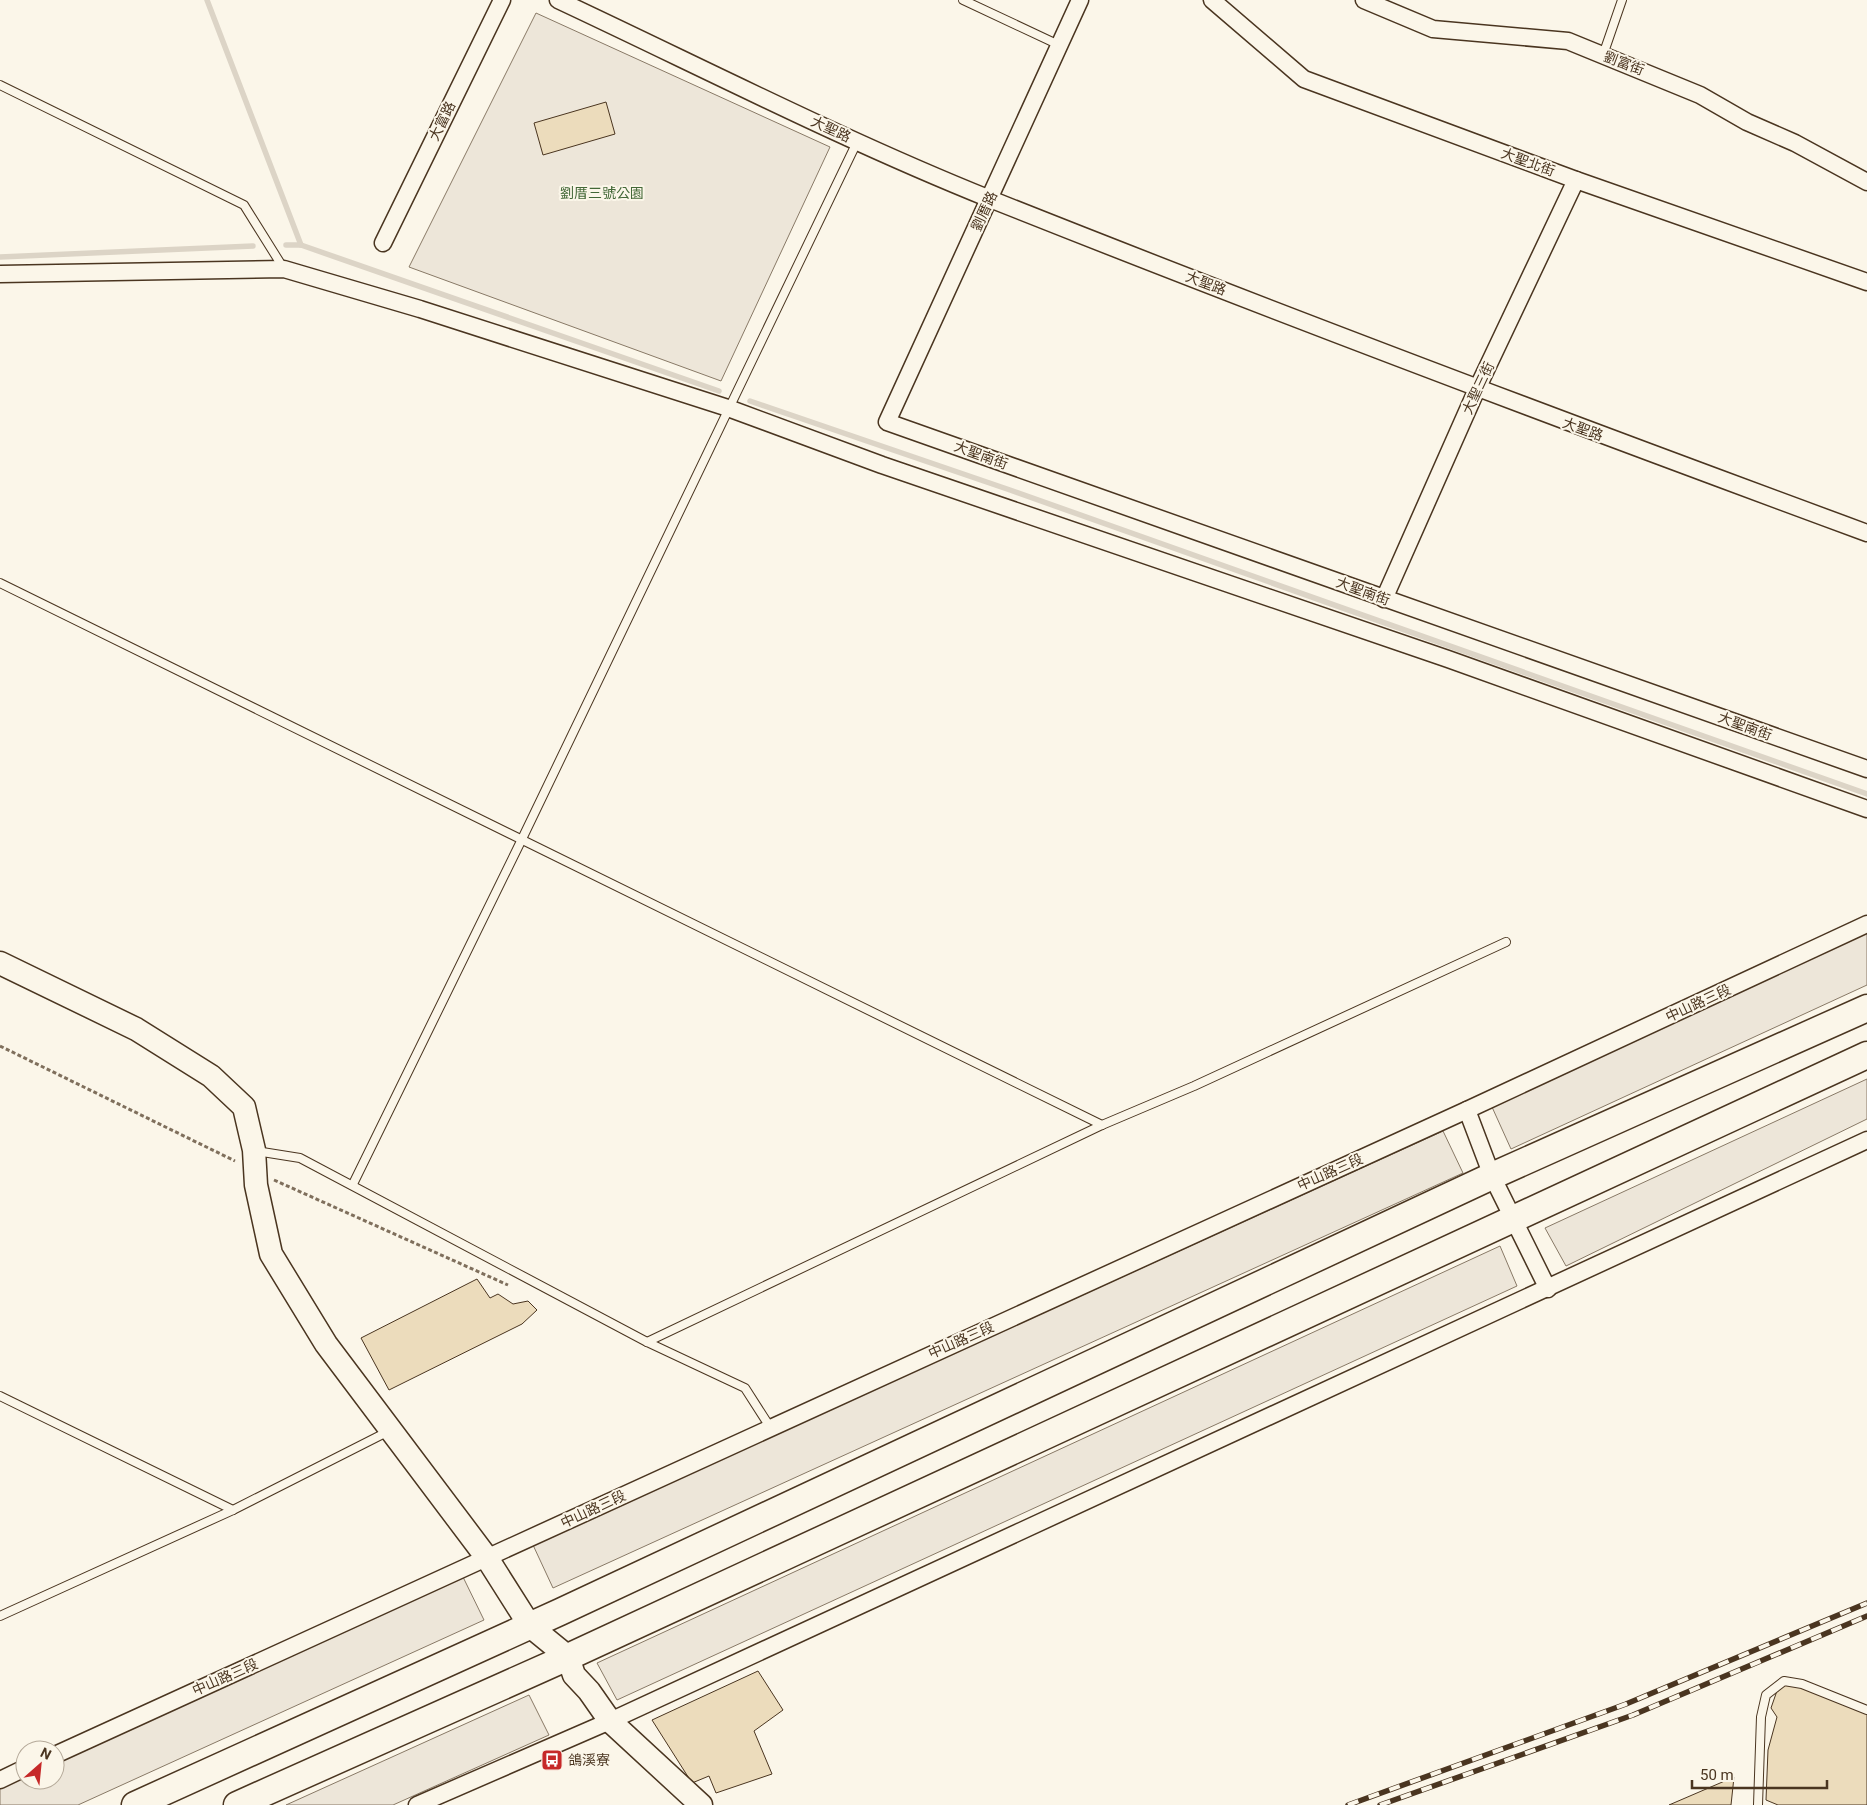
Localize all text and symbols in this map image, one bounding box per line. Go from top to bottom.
street label: 劉富街 [1602,48,1646,78]
street label: 大富路 [426,99,458,143]
street label: 大聖路 [809,113,853,145]
street label: 大聖北街 [1499,145,1557,179]
park label: 劉厝三號公園 [560,185,644,201]
street label: 劉厝路 [968,189,1000,233]
street label: 大聖路 [1184,268,1228,298]
street label: 大聖三街 [1459,359,1497,417]
street label: 大聖路 [1561,414,1605,444]
street label: 大聖南街 [952,438,1010,472]
street label: 大聖南街 [1334,574,1392,608]
street label: 大聖南街 [1716,709,1774,743]
street label: 中山路三段 [1663,981,1733,1025]
street label: 中山路三段 [1295,1150,1365,1194]
street label: 中山路三段 [926,1318,996,1362]
street label: 中山路三段 [558,1487,628,1531]
street label: 中山路三段 [190,1655,260,1699]
north arrow [15,1740,65,1790]
text: N [38,1744,54,1763]
bus stop icon: 鴿溪寮 [540,1748,564,1772]
place label: 鴿溪寮 [568,1752,610,1768]
scale bar [1692,1758,1827,1790]
text: 50 m [1700,1766,1734,1784]

